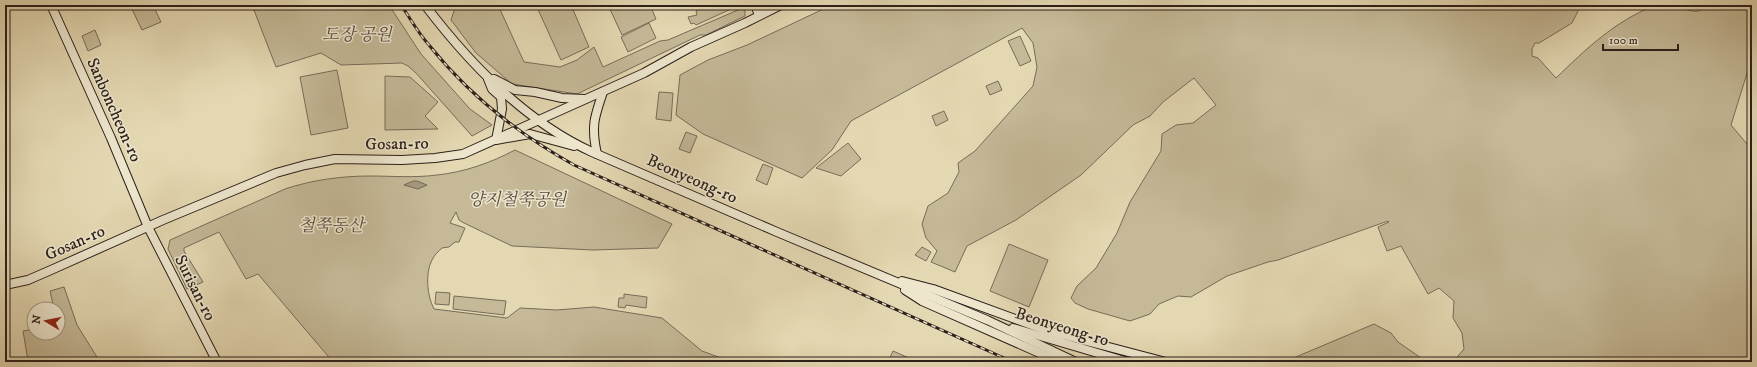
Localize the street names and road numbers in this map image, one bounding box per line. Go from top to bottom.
street label: Sanboncheon-ro [81,54,147,166]
street label: Gosan-ro [365,132,429,156]
street label: Beonyeong-ro [643,149,741,209]
street label: Gosan-ro [42,220,108,266]
street label: Surisan-ro [169,251,221,325]
street label: Beonyeong-ro [1012,302,1112,352]

